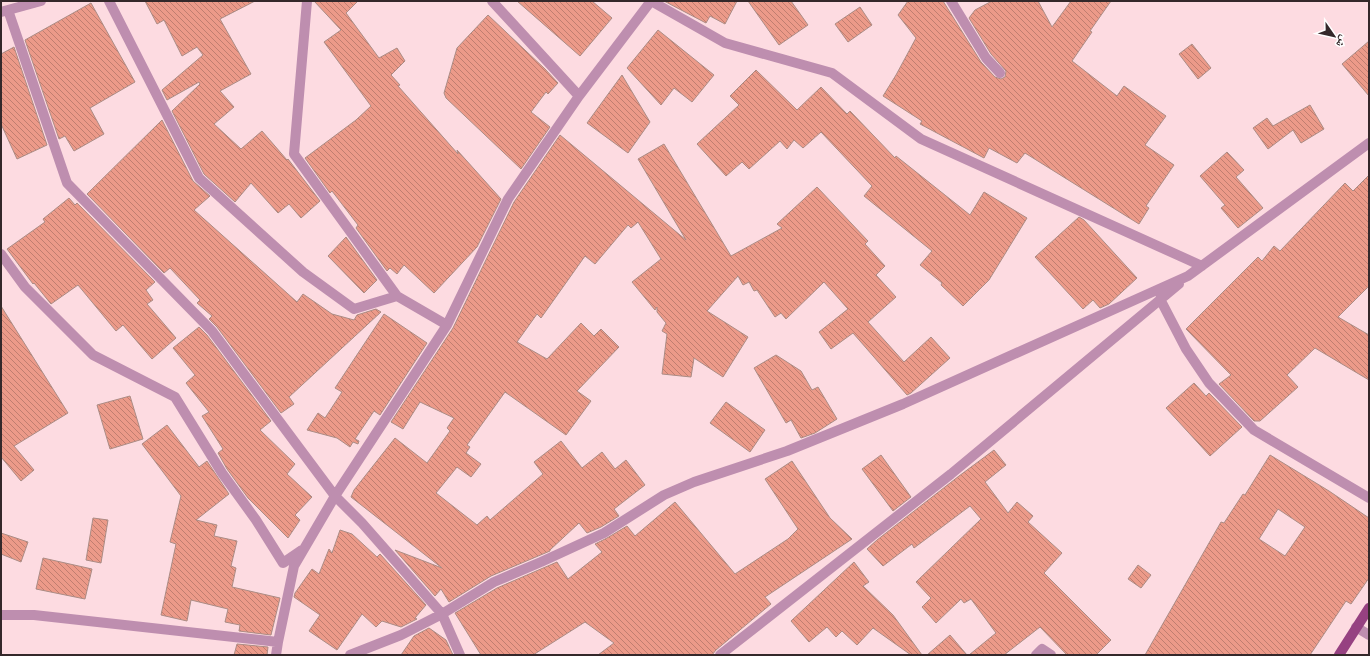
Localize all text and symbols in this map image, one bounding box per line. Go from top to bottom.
north arrow [1314,16,1354,56]
text: ش [1332,32,1351,50]

